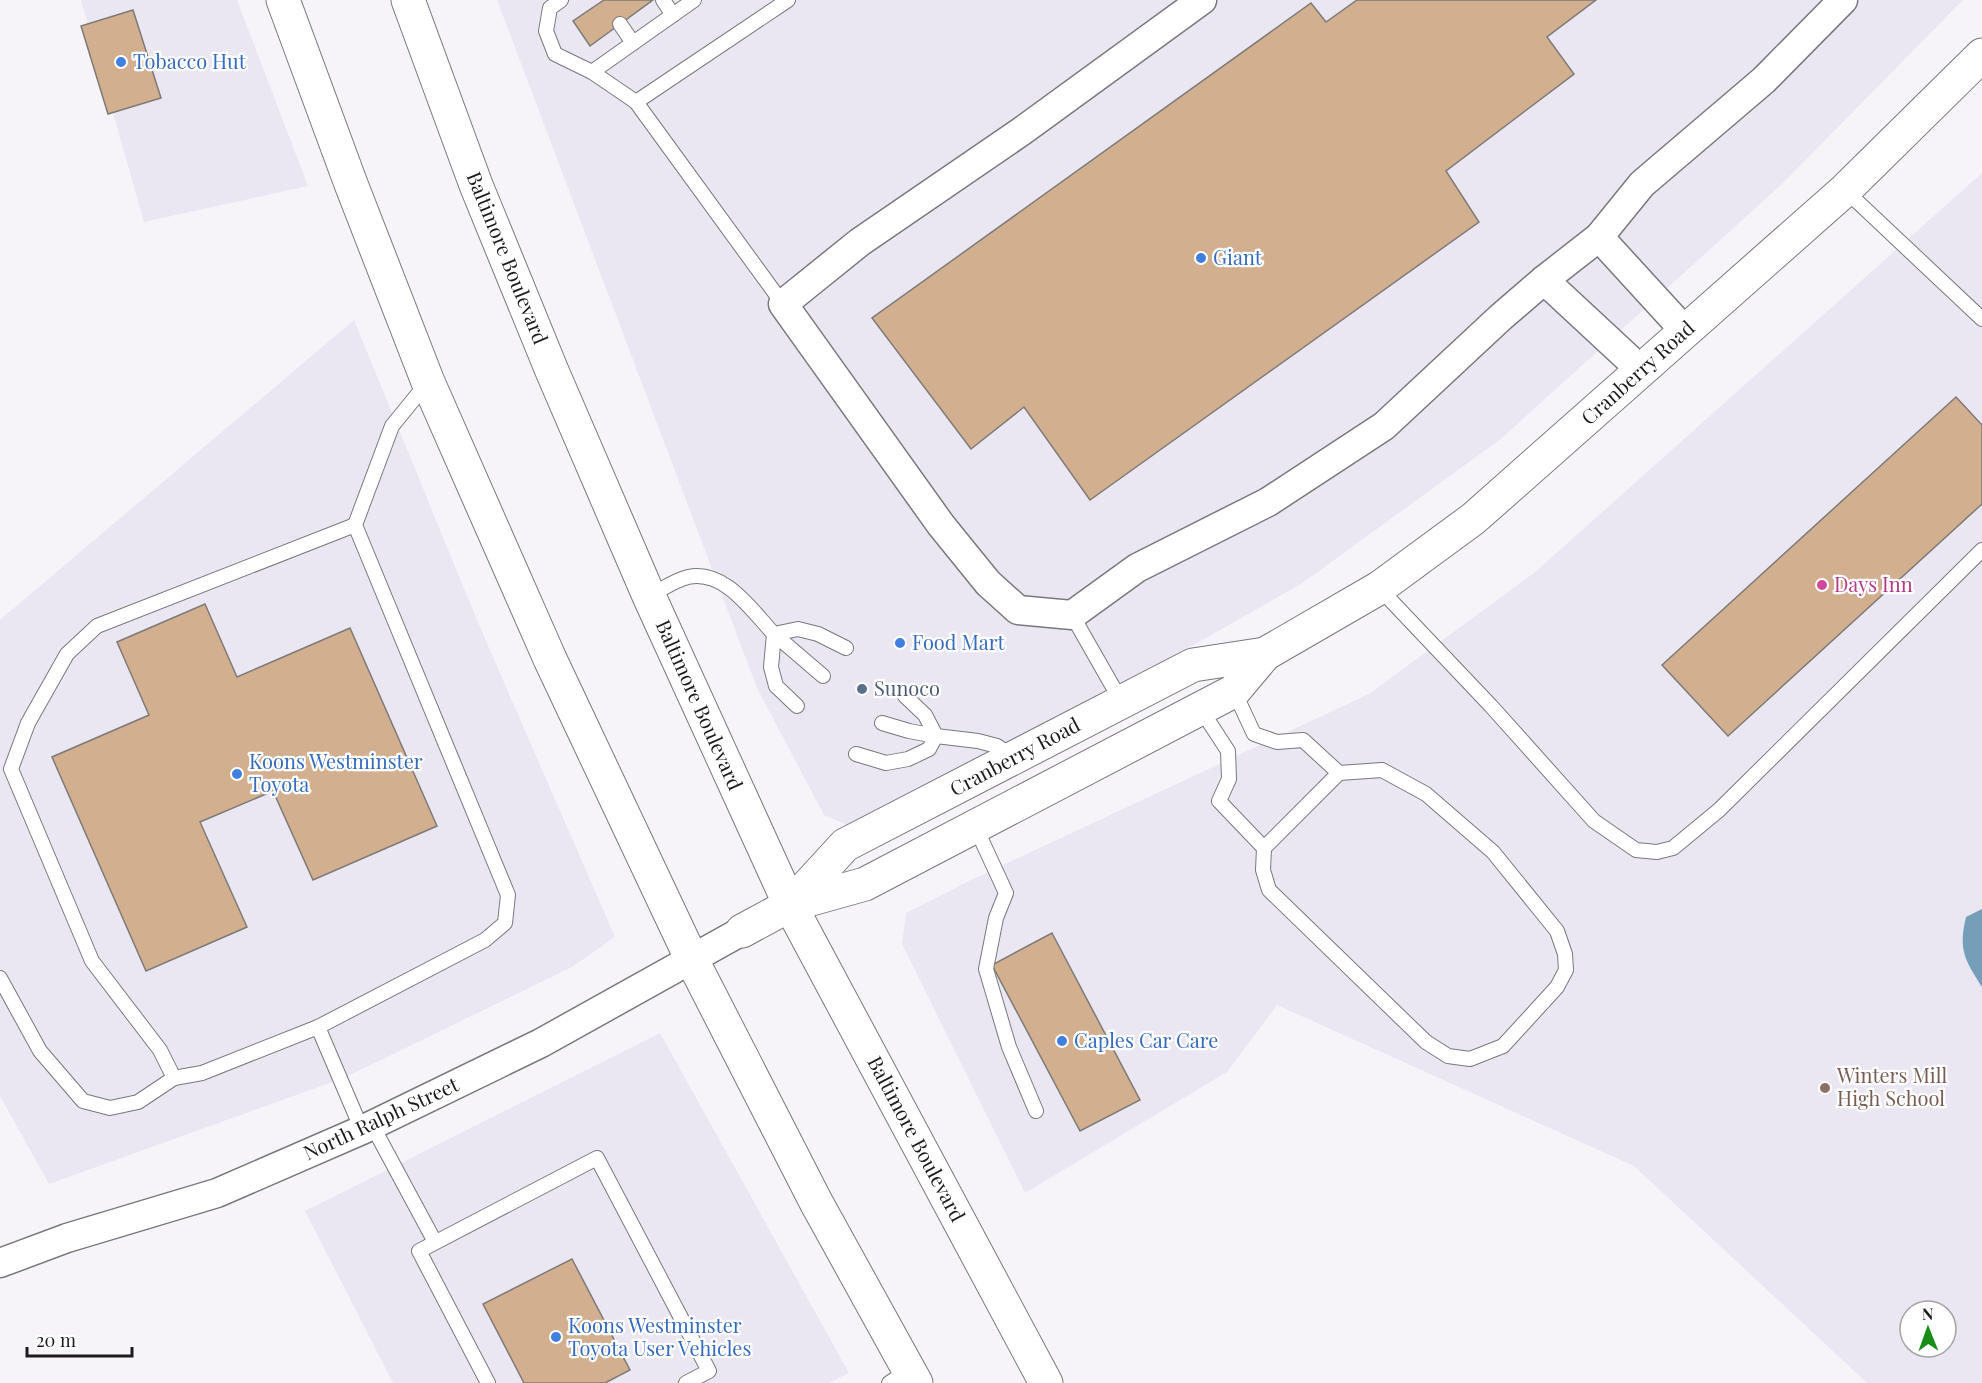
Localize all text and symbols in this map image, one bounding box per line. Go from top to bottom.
place label: Tobacco Hut [133,47,247,74]
marker: Tobacco Hut [114,55,128,69]
street label: Baltimore Boulevard [461,167,555,348]
place label: Giant [1213,243,1263,270]
marker: Giant [1194,251,1208,265]
street label: Cranberry Road [1575,313,1700,430]
place label: Days Inn [1834,570,1913,597]
marker: Days Inn [1815,578,1829,592]
street label: Baltimore Boulevard [651,615,750,794]
place label: Food Mart [912,628,1006,655]
marker: Food Mart [893,636,907,650]
place label: Sunoco [874,674,940,701]
marker: Sunoco [855,682,869,696]
street label: Cranberry Road [944,710,1084,801]
place label: Koons Westminster Toyota [249,747,423,797]
marker: Koons Westminster Toyota [230,767,244,781]
place label: Caples Car Care [1074,1026,1218,1053]
marker: Caples Car Care [1055,1034,1069,1048]
street label: Baltimore Boulevard [862,1051,973,1226]
place label: Winters Mill High School [1836,1061,1947,1111]
street label: North Ralph Street [298,1069,463,1165]
marker: Winters Mill High School [1818,1081,1832,1095]
north arrow [1898,1299,1958,1359]
text: N [1922,1303,1934,1324]
place label: Koons Westminster Toyota User Vehicles [568,1311,751,1361]
scale bar [27,1320,132,1358]
text: 20 m [36,1328,76,1352]
marker: Koons Westminster Toyota User Vehicles [549,1330,563,1344]

